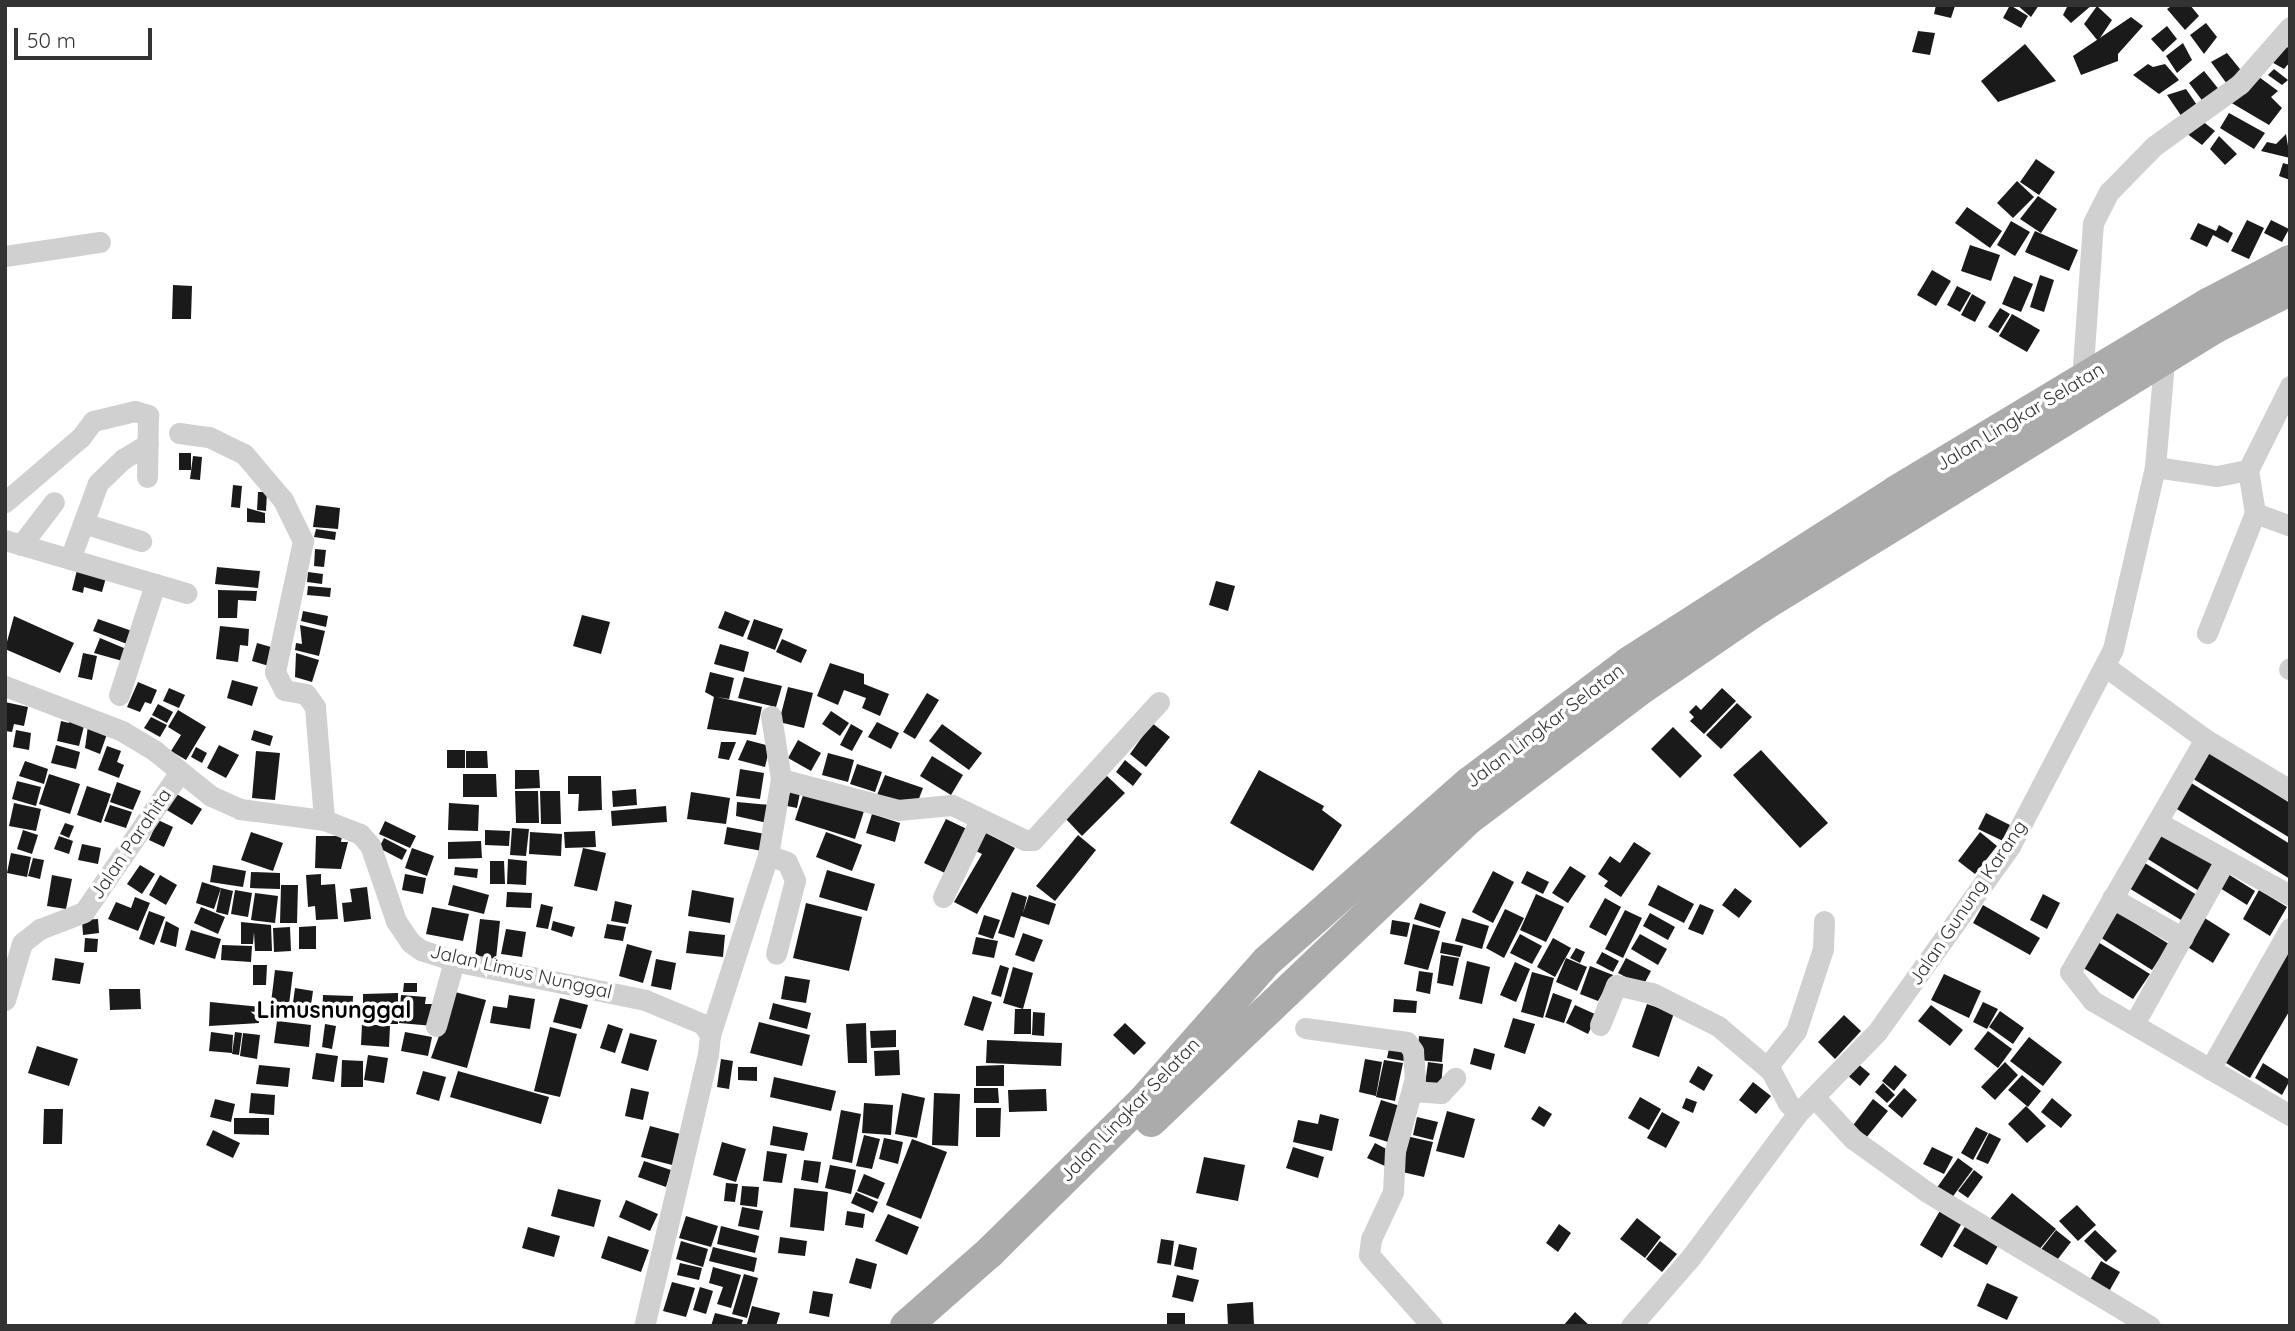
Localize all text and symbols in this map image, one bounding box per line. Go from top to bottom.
scale bar [18,14,156,58]
text: 50 m [27,27,76,53]
street label: Jalan Lingkar Selatan [1932,358,2108,476]
street label: Jalan Lingkar Selatan [1462,659,1628,793]
street label: Jalan Parahita [86,784,176,904]
street label: Jalan Gunung Karang [1904,816,2032,990]
street label: Jalan Limus Nunggal [428,940,614,1004]
district label: Limusnunggal [257,996,411,1024]
street label: Jalan Lingkar Selatan [1055,1033,1205,1187]

